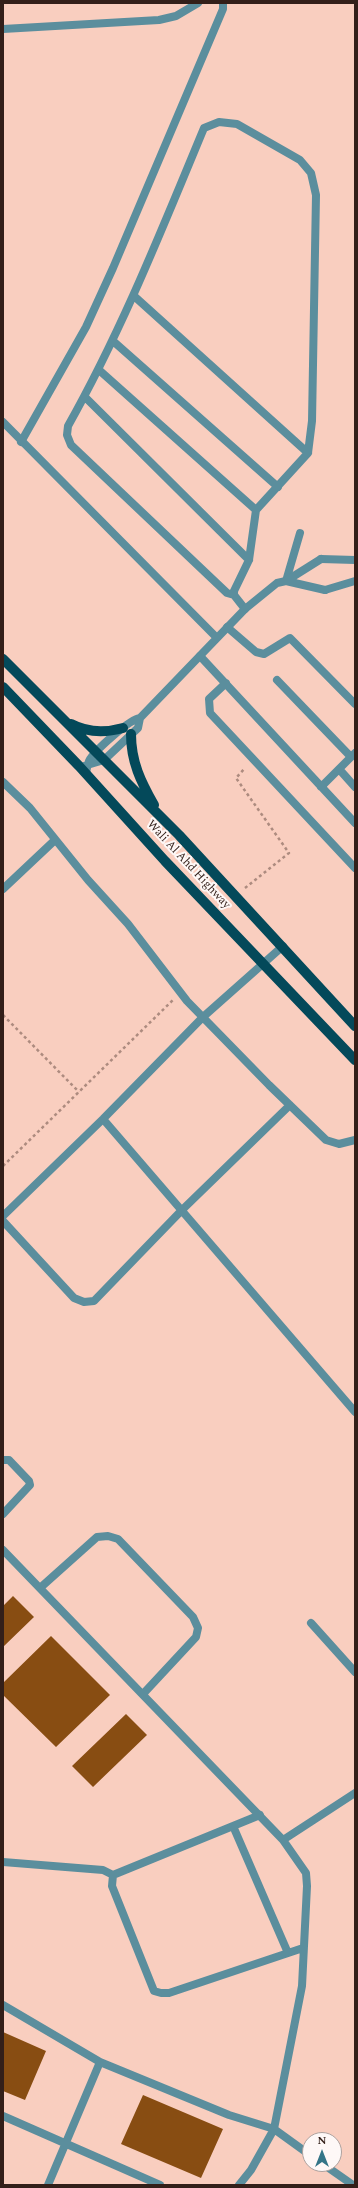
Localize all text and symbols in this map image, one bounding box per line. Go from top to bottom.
street label: Wali Al Ahd Highway [143,818,233,912]
north arrow [302,2132,342,2172]
text: N [318,2132,326,2149]

